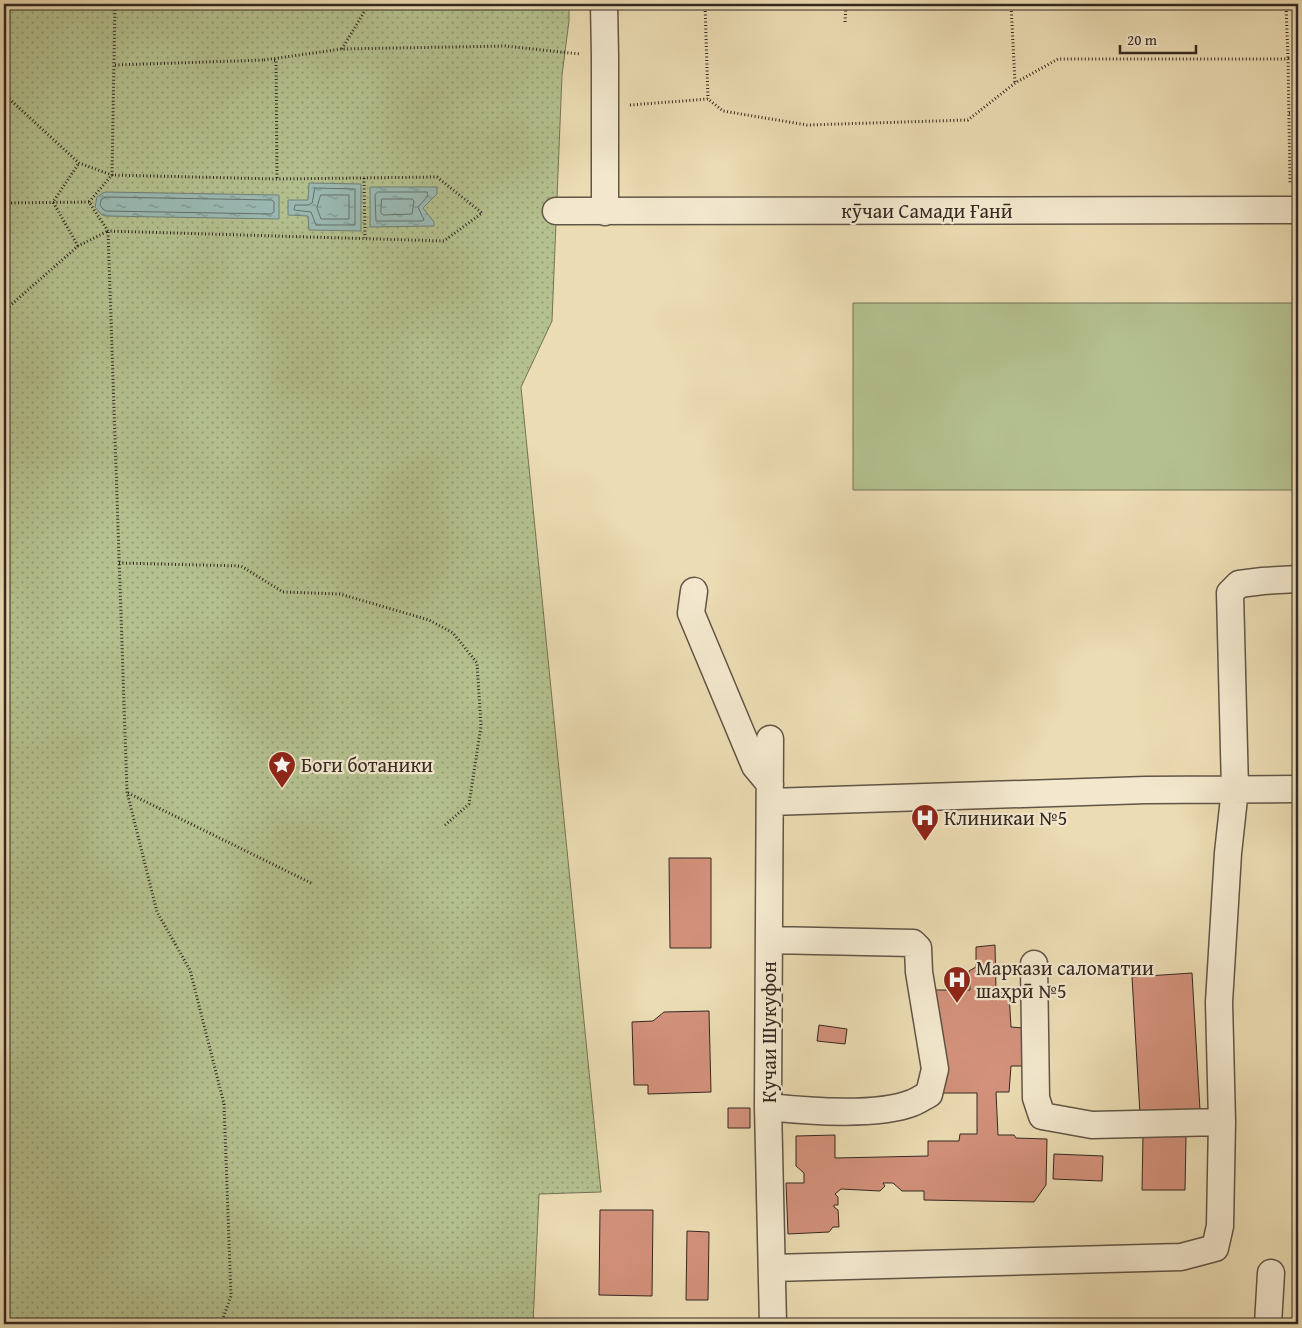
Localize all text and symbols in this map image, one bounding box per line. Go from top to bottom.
scale bar [1120,22,1196,54]
text: 20 m [1127,29,1158,50]
street label: кӯчаи Самади Ғанӣ [841,196,1013,225]
place icon: Боги ботаники [267,750,297,789]
place label: Боги ботаники [301,750,433,779]
hospital icon: Клиникаи №5 [910,803,940,842]
place label: Клиникаи №5 [944,803,1068,832]
place label: Маркази саломатии шаҳрӣ №5 [976,953,1154,1005]
street label: Кучаи Шукуфон [754,961,783,1103]
hospital icon: Маркази саломатии шаҳрӣ №5 [942,965,972,1004]

